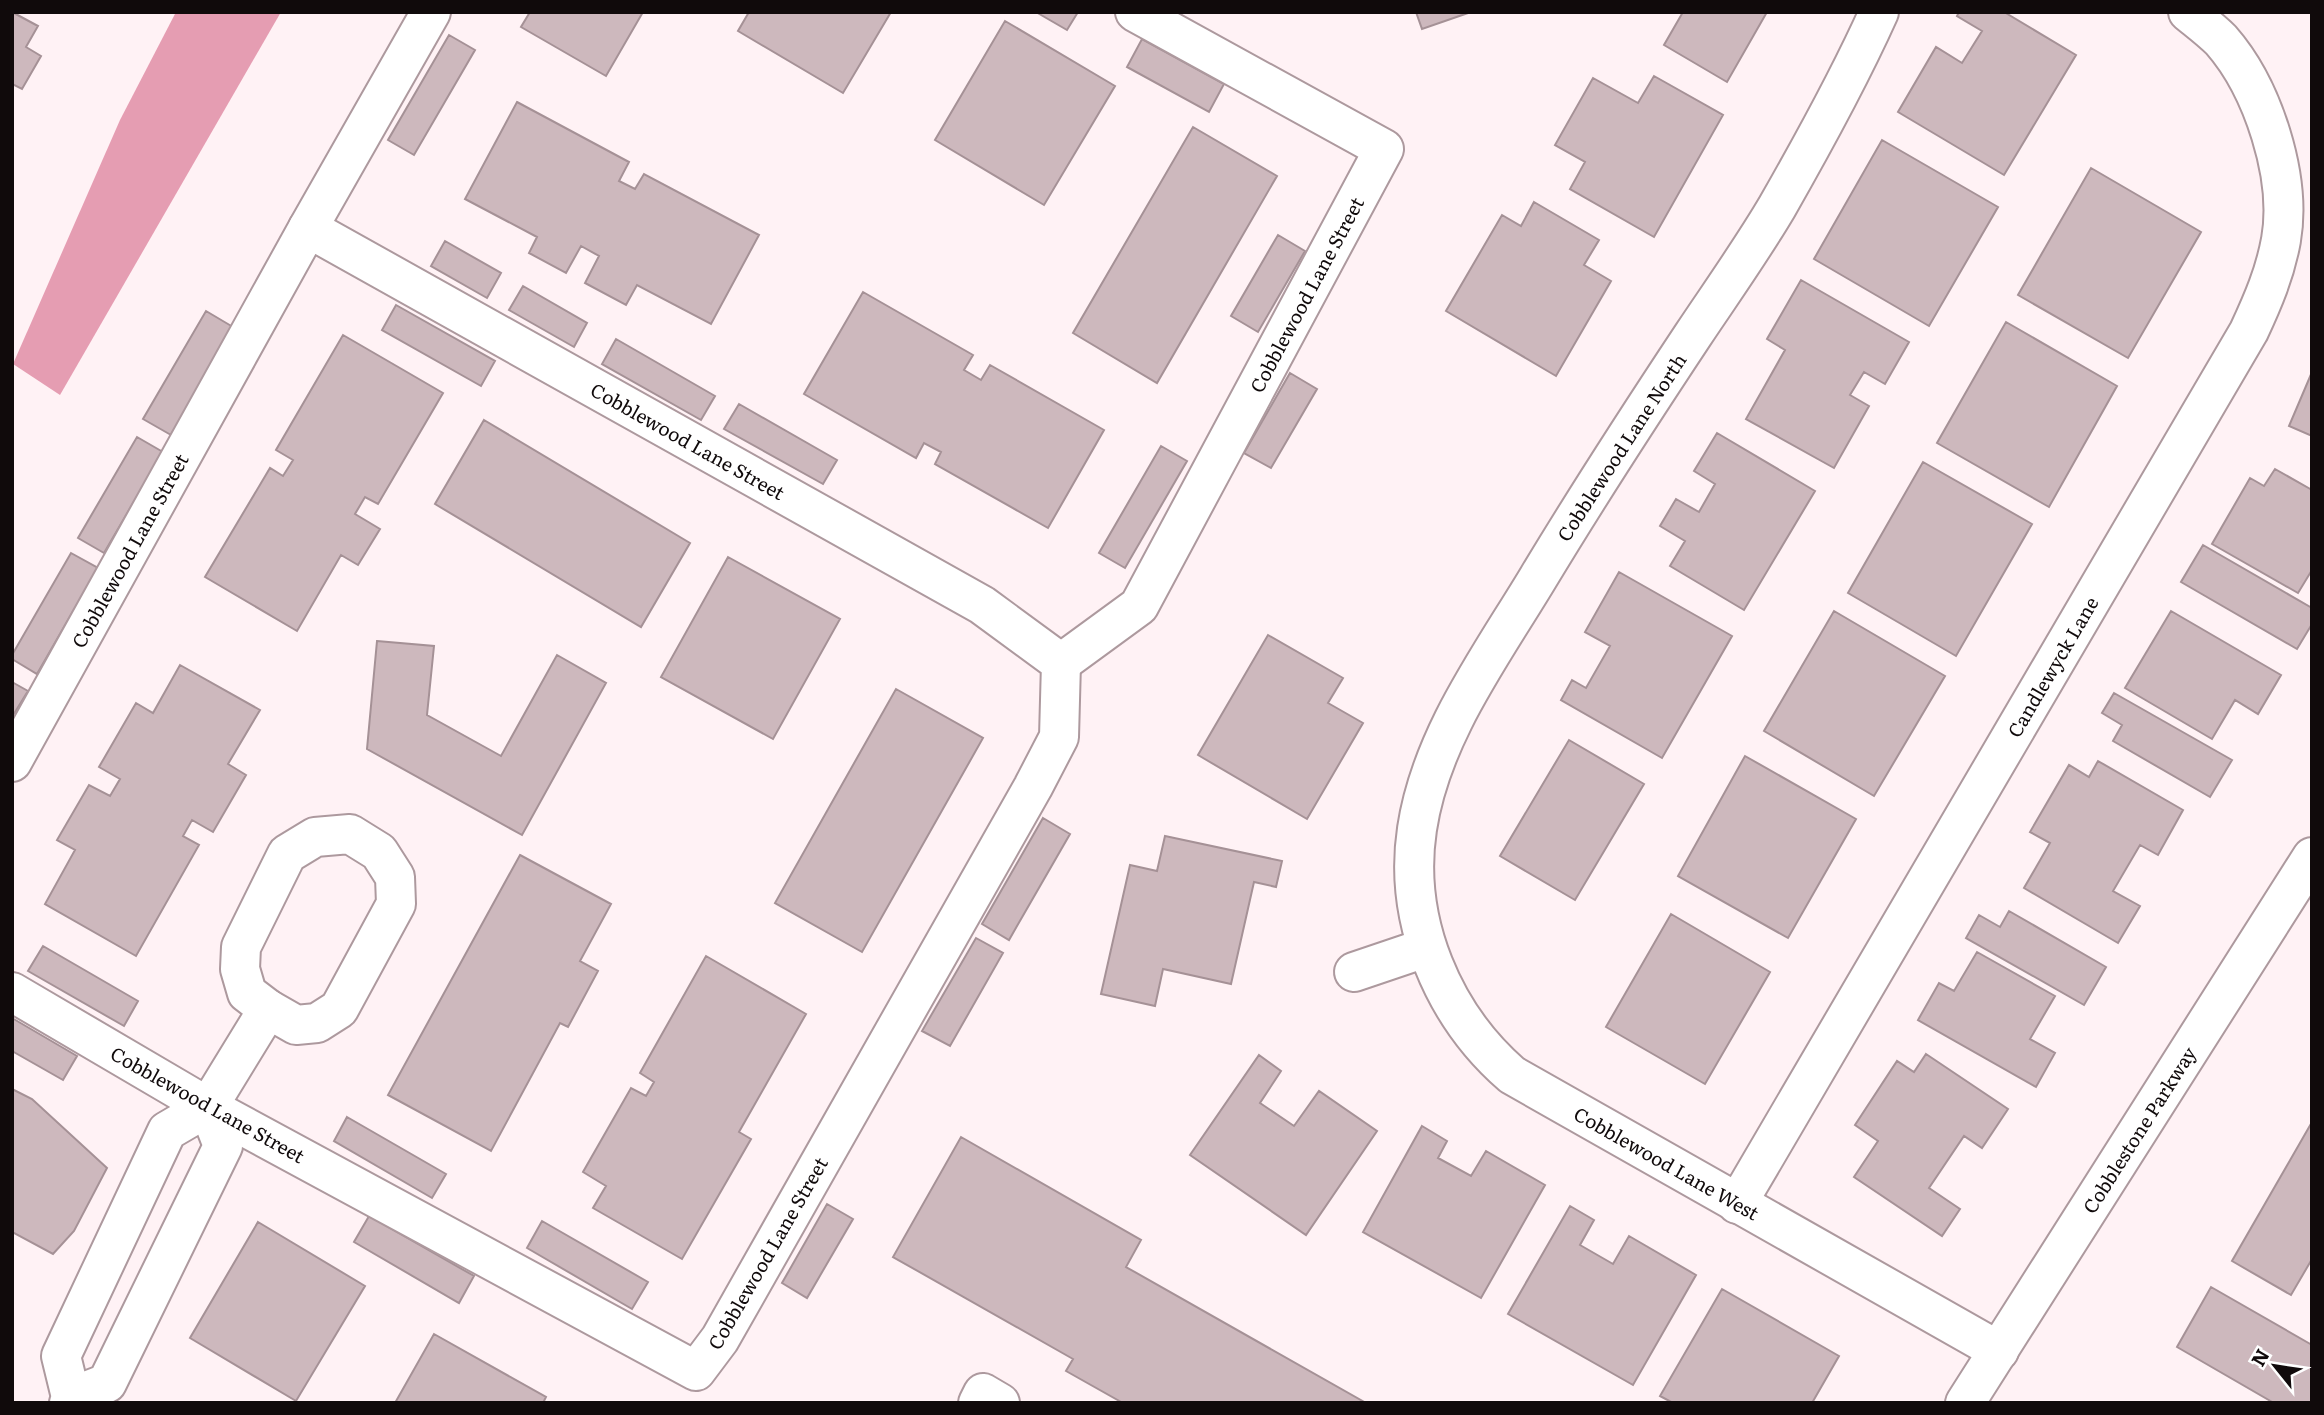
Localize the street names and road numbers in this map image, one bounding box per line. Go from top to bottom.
street label: Cobblewood Lane Street [1242,191,1370,397]
street label: Cobblewood Lane North [1550,348,1692,546]
street label: Cobblewood Lane Street [586,375,790,506]
street label: Cobblewood Lane Street [64,448,195,653]
street label: Candlewyck Lane [2000,591,2105,742]
street label: Cobblewood Lane Street [106,1039,311,1169]
street label: Cobblestone Parkway [2075,1041,2202,1218]
street label: Cobblewood Lane West [1569,1099,1765,1227]
street label: Cobblewood Lane Street [700,1151,834,1355]

